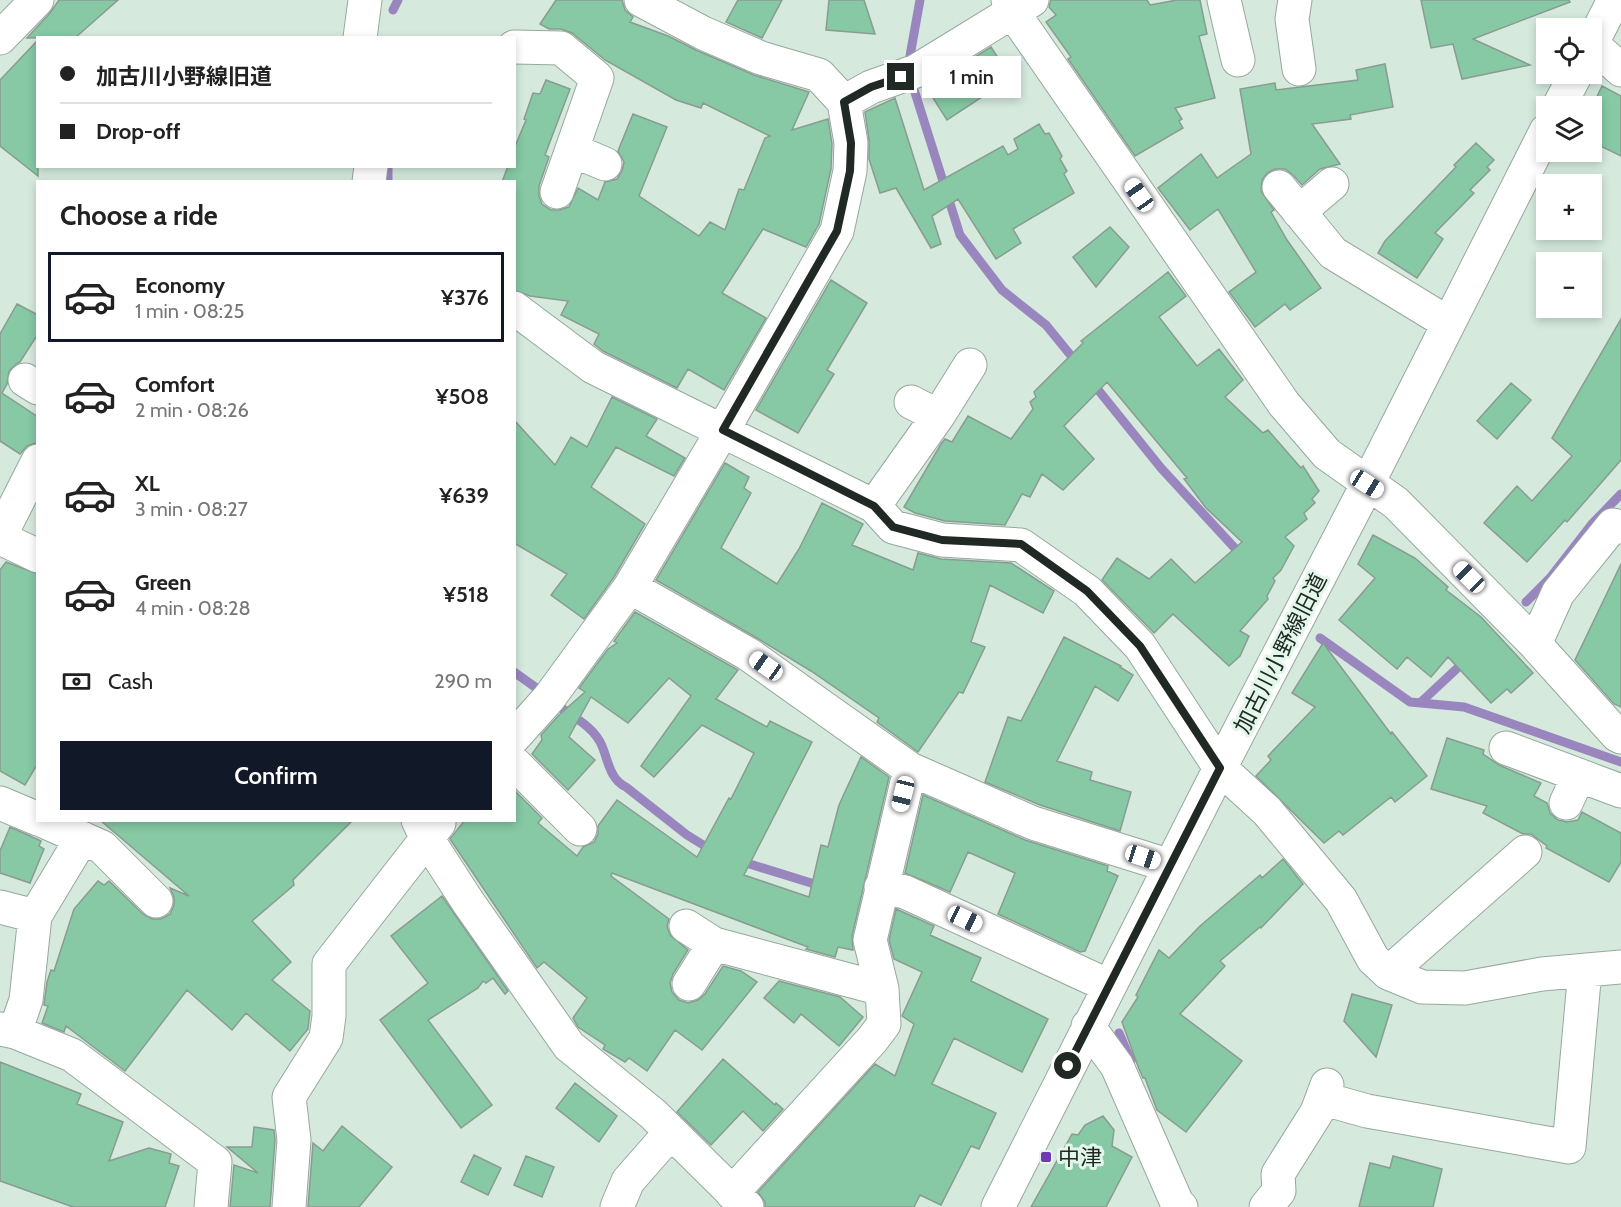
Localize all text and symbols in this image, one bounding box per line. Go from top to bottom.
map controls [1536,18,1602,318]
button: locate [1536,18,1602,84]
callout: 1 min [922,56,1021,98]
text: 加古川小野線旧道 [96,63,272,90]
route end [887,63,914,90]
text: 1 min [949,65,994,89]
button: layers [1536,96,1602,162]
text: Drop-off [96,118,180,145]
button: + [1536,174,1602,240]
car [1121,175,1157,215]
text: Choose a ride [60,199,218,232]
button: − [1536,252,1602,318]
icon: car [63,270,117,324]
text: Economy [135,272,225,299]
text: ¥376 [441,284,489,311]
text: 1 min · 08:25 [135,299,244,323]
icon: car [63,369,117,423]
text: Comfort [135,371,214,398]
text: ¥508 [435,383,489,410]
text: 2 min · 08:26 [135,398,249,422]
car [1347,467,1387,501]
icon: car [63,468,117,522]
text: XL [135,470,160,497]
text: ¥639 [439,482,489,509]
text: 3 min · 08:27 [135,497,248,521]
car [1450,558,1488,596]
icon: car [63,567,117,621]
text: Green [135,569,191,596]
street label: 加古川小野線旧道 [1228,569,1332,738]
text: ¥518 [443,581,489,608]
text: 4 min · 08:28 [135,596,251,620]
car [746,648,786,684]
icon: cash [60,665,93,698]
text: Cash [108,668,153,695]
text: 290 m [434,669,492,693]
button: Confirm [60,741,492,810]
car [890,774,916,814]
car [1123,843,1163,871]
car [945,903,985,935]
route start [1054,1052,1081,1079]
place label: 中津 [1058,1144,1102,1171]
marker: 中津 [1039,1150,1053,1164]

